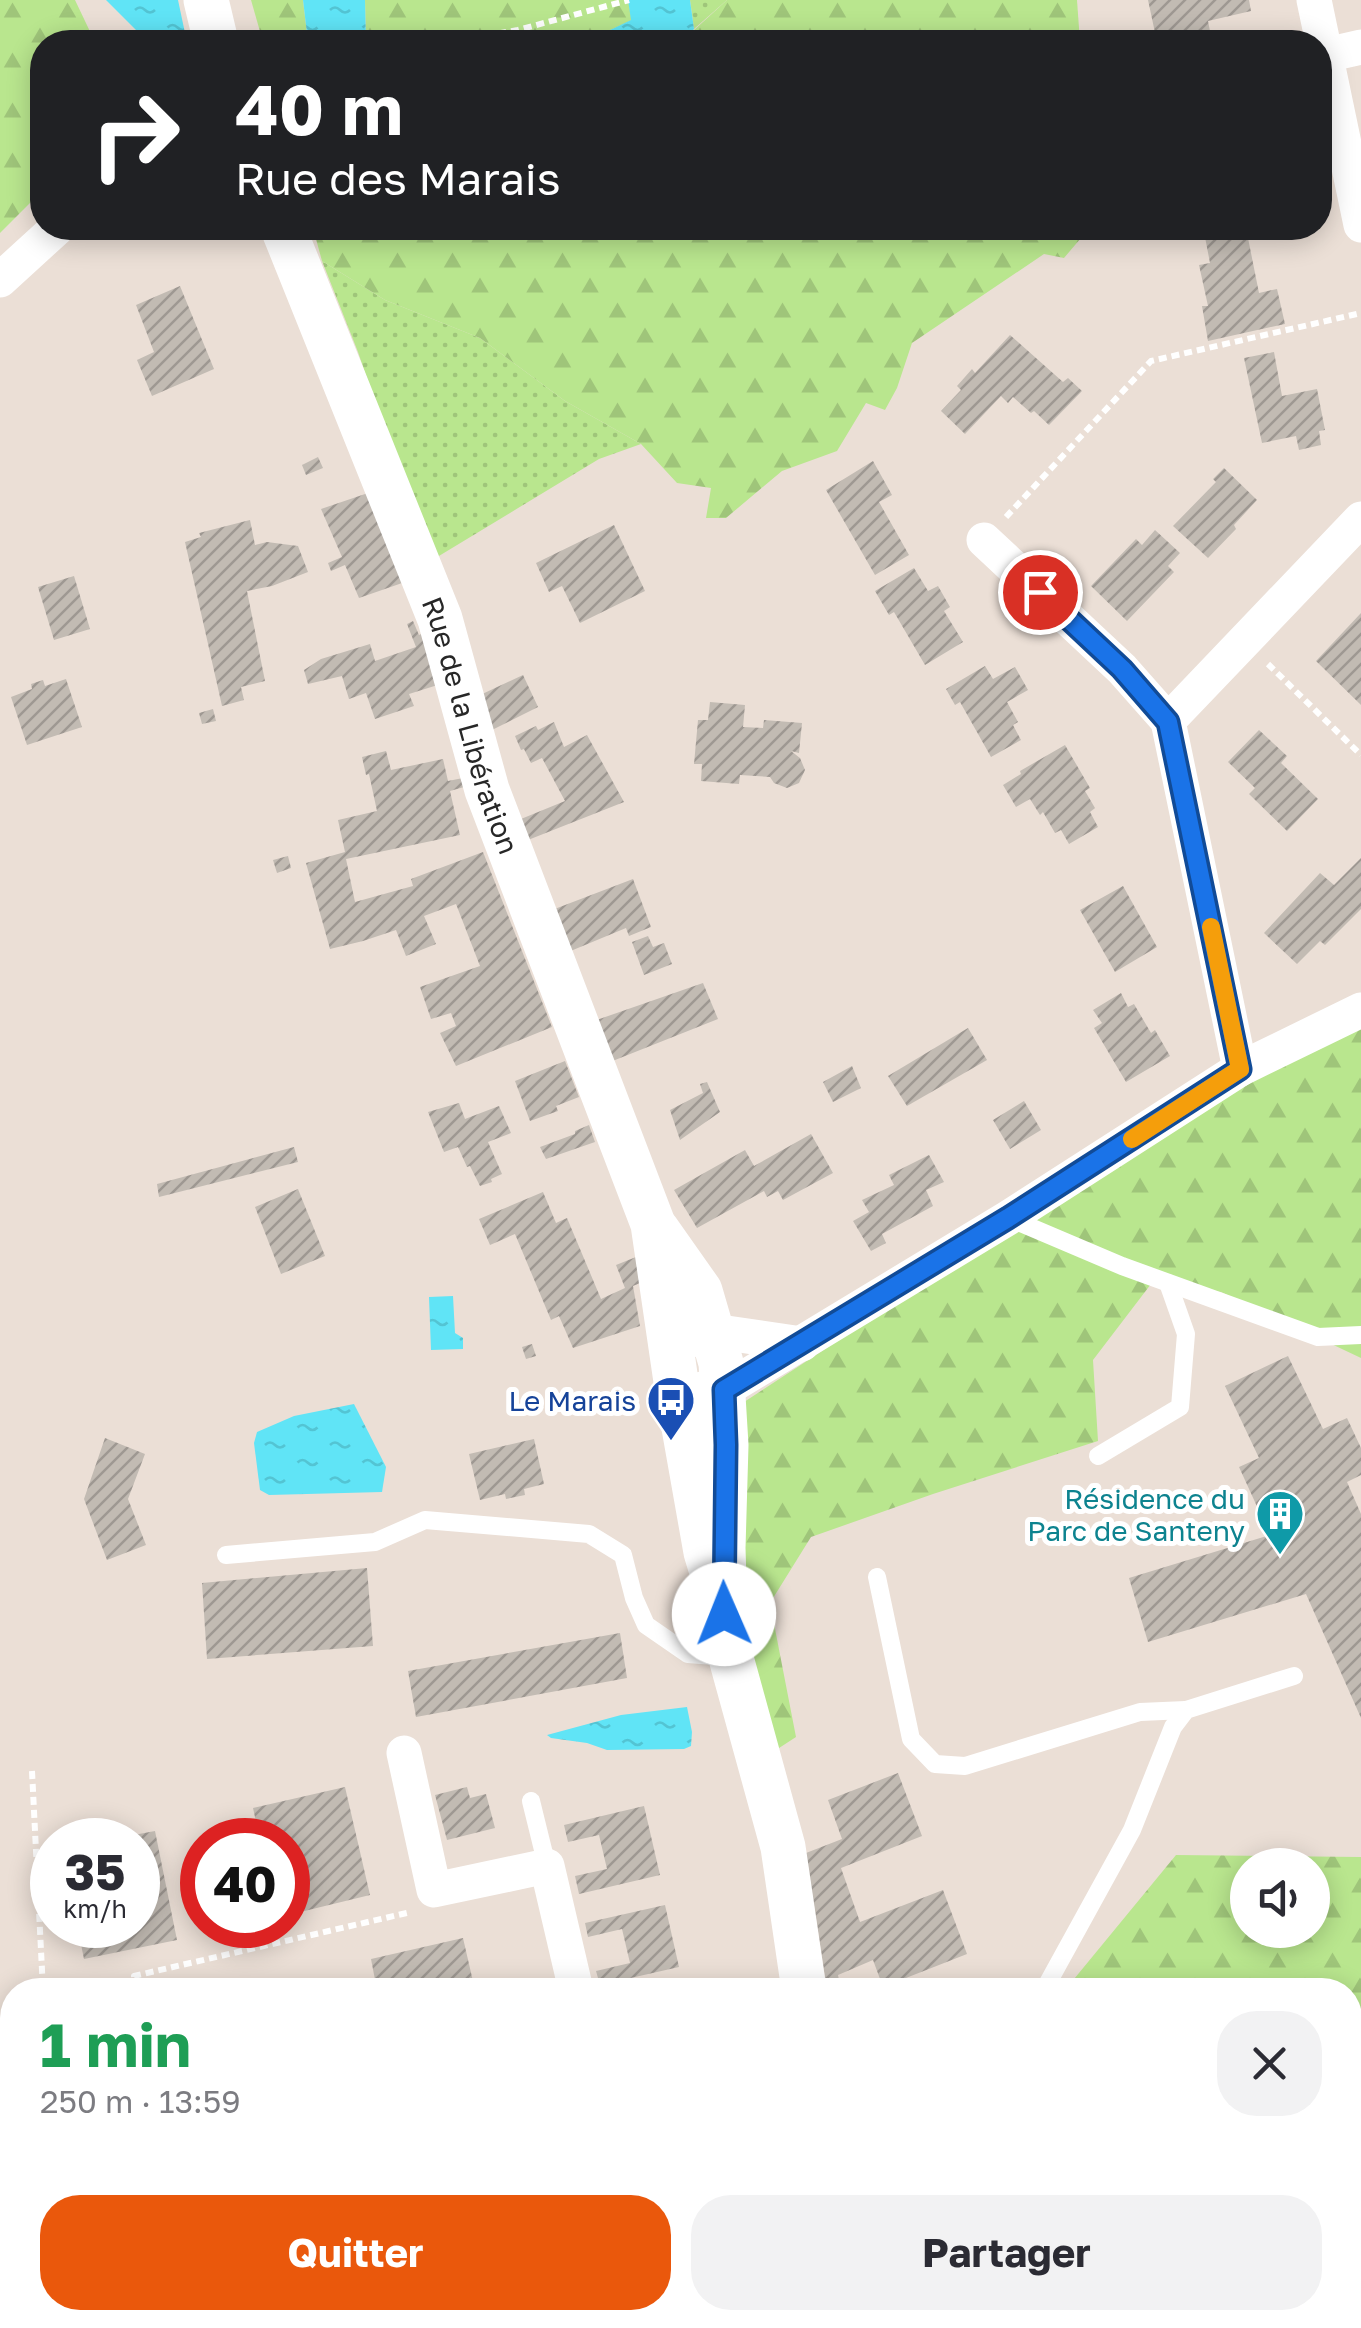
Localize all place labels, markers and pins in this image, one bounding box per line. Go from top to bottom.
pin [998,550,1083,635]
bus stop icon: Le Marais [645,1374,697,1442]
place label: Le Marais [508,1384,636,1417]
place label: Résidence du Parc de Santeny [1027,1482,1245,1547]
building icon: Résidence du Parc de Santeny [1254,1488,1306,1556]

